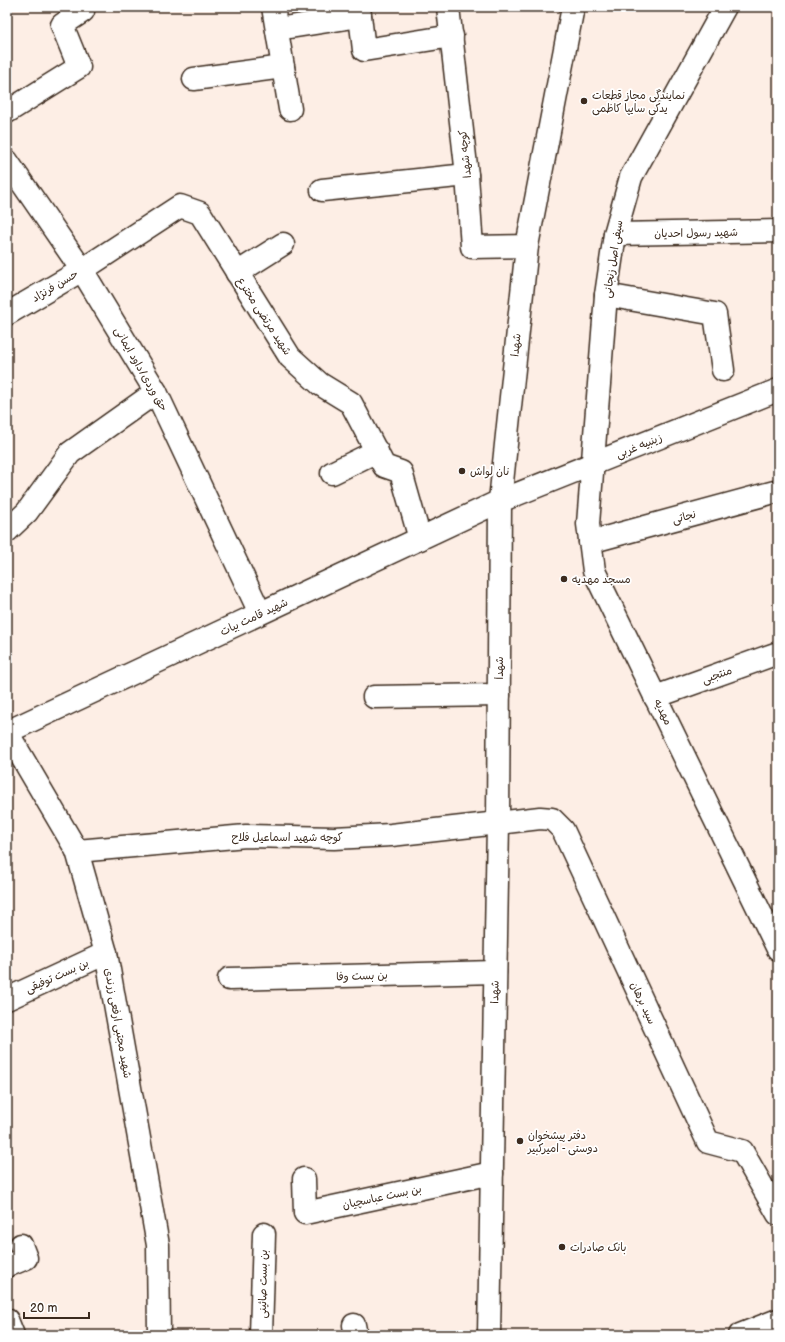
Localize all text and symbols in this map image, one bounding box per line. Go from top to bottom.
place label: نمایندگی مجاز قطعات یدکی سایپا کاظمی [592,89,685,116]
marker: نمایندگی مجاز قطعات یدکی سایپا کاظمی [579,96,589,106]
street label: کوچه شهدا [456,129,475,179]
street label: سیفی اصل زنجانی [600,219,627,299]
street label: شهید رسول احدیان [654,226,738,241]
street label: حسن فرنژاد [29,267,81,305]
street label: شهید مرتضی مخترع [232,274,294,359]
street label: حق وردی/داود ایمانی [111,325,170,414]
street label: شهدا [508,333,524,357]
street label: زینبیه غربی [614,431,664,462]
place label: نان لواش [470,465,509,479]
marker: نان لواش [457,466,467,476]
street label: نجاتی [671,508,698,527]
place label: مسجد مهدیه [572,573,631,586]
marker: مسجد مهدیه [559,574,569,584]
street label: شهید قامت بیات [218,596,290,639]
street label: شهدا [493,656,506,680]
street label: منتجبی [700,664,734,687]
street label: مهدیه [651,697,675,727]
street label: کوچه شهید اسماعیل فلاح [231,831,343,845]
street label: بن بست توفیقی [23,956,91,997]
street label: شهید مجتبی ارفعی زرندی [101,967,134,1079]
street label: بن بست وفا [336,969,388,984]
street label: شهدا [488,980,502,1004]
street label: سید برهان [627,980,658,1027]
place label: دفتر پیشخوان دوستی - امیرکبیر [527,1129,598,1156]
marker: دفتر پیشخوان دوستی - امیرکبیر [515,1136,525,1146]
street label: بن بست عباسچیان [341,1182,423,1213]
place label: بانک صادرات [570,1241,626,1255]
marker: بانک صادرات [557,1242,567,1252]
street label: بن بست صائینی [256,1249,271,1319]
scale bar [24,1294,89,1320]
text: 20 m [30,1301,57,1316]

